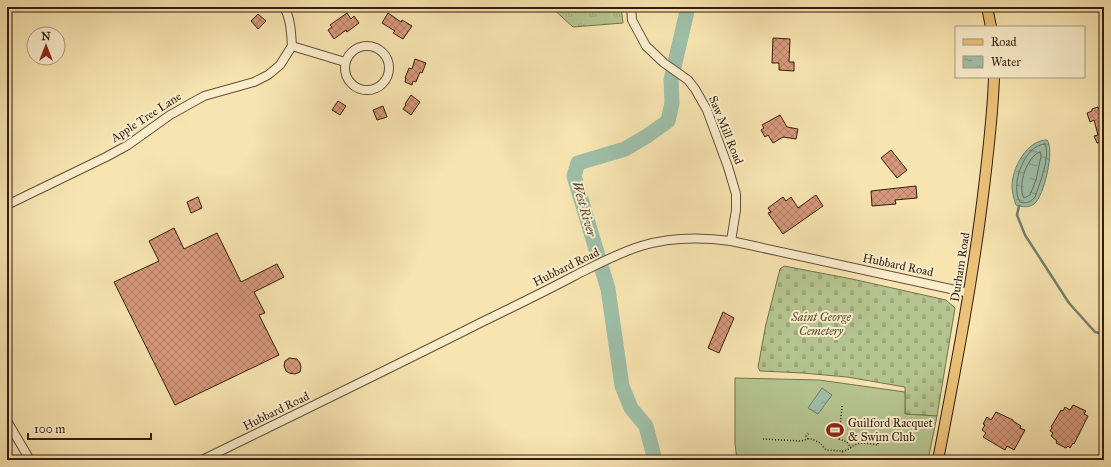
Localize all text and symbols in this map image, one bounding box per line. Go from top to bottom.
north arrow [26,26,66,66]
legend [955,26,1085,78]
text: N [41,30,51,43]
text: Road [991,35,1017,49]
text: Water [991,55,1021,69]
street label: Apple Tree Lane [107,89,184,146]
street label: Saw Mill Road [706,94,746,166]
water label: West River [568,179,600,239]
street label: Durham Road [948,231,972,303]
street label: Hubbard Road [531,245,601,289]
street label: Hubbard Road [861,251,935,279]
park label: Saint George Cemetery [790,310,851,338]
street label: Hubbard Road [241,389,311,433]
scale bar [28,415,151,441]
place label: Guilford Racquet & Swim Club [848,416,934,444]
sports icon: Guilford Racquet & Swim Club [825,420,845,440]
text: 100 m [34,422,65,436]

